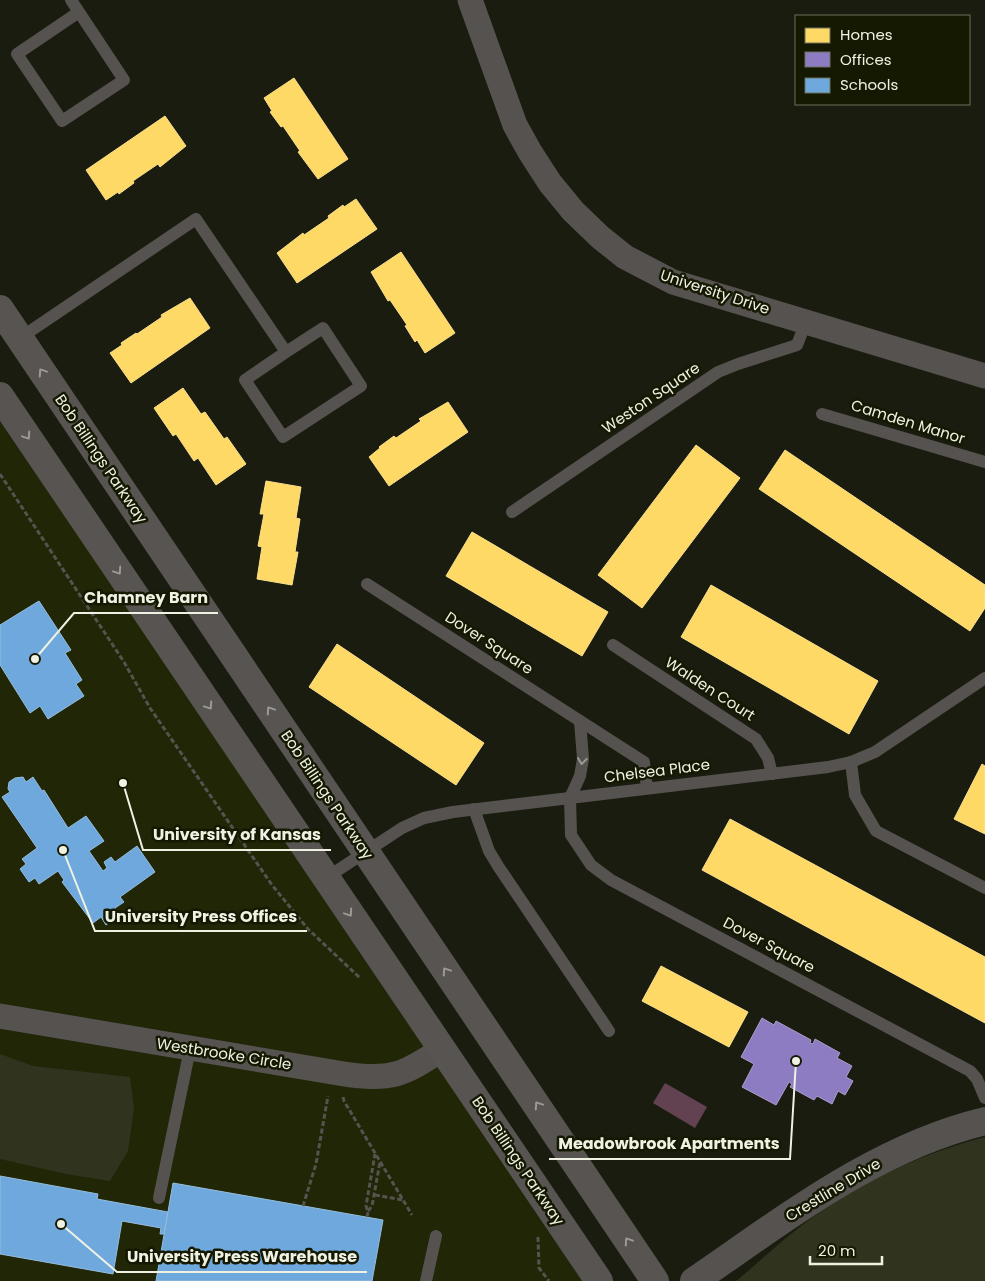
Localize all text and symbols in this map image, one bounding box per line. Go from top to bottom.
legend [795,15,970,105]
text: Homes [840,24,893,45]
text: Offices [840,49,892,70]
text: Schools [840,74,898,95]
street label: University Drive [658,264,772,319]
street label: Weston Square [598,357,704,438]
one-way arrow [39,368,48,378]
street label: Bob Billings Parkway [50,390,153,528]
street label: Camden Manor [849,394,968,449]
one-way arrow [21,431,30,440]
one-way arrow [112,565,121,575]
callout: Chamney Barn [74,582,218,613]
text: Chamney Barn [84,586,208,609]
street label: Dover Square [441,606,537,679]
street label: Walden Court [661,652,759,726]
one-way arrow [203,700,212,709]
one-way arrow [266,706,276,715]
street label: Bob Billings Parkway [276,726,379,864]
street label: Chelsea Place [603,754,711,787]
one-way arrow [577,757,588,765]
callout: University of Kansas [143,819,331,850]
text: University of Kansas [153,823,321,846]
callout: University Press Offices [95,900,307,931]
text: University Press Offices [105,905,297,928]
one-way arrow [343,907,352,916]
street label: Dover Square [720,912,819,978]
one-way arrow [443,967,453,976]
street label: Westbrooke Circle [155,1032,293,1075]
street label: Bob Billings Parkway [467,1092,570,1230]
one-way arrow [535,1102,544,1111]
callout: Meadowbrook Apartments [549,1128,790,1159]
text: Meadowbrook Apartments [558,1132,780,1155]
street label: Crestline Drive [781,1153,884,1226]
scale bar [810,1234,882,1266]
one-way arrow [625,1237,634,1246]
text: 20 m [818,1240,856,1261]
callout: University Press Warehouse [117,1241,367,1272]
text: University Press Warehouse [127,1245,357,1268]

